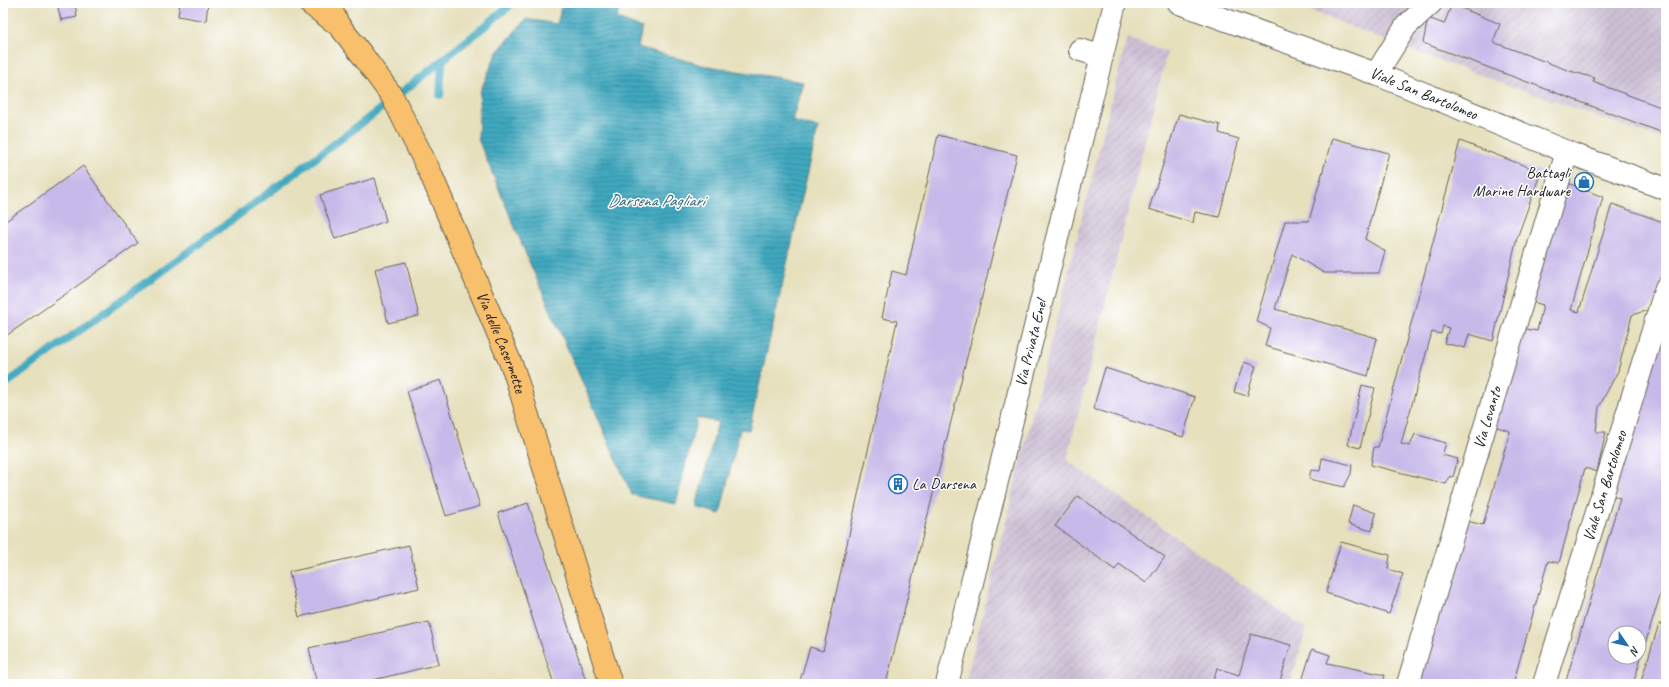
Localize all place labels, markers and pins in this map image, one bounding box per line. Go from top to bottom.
place label: Battagli Marine Hardware [1473,163,1572,201]
shop icon: Battagli Marine Hardware [1573,171,1595,193]
building icon: La Darsena [887,473,909,495]
place label: La Darsena [912,474,977,494]

